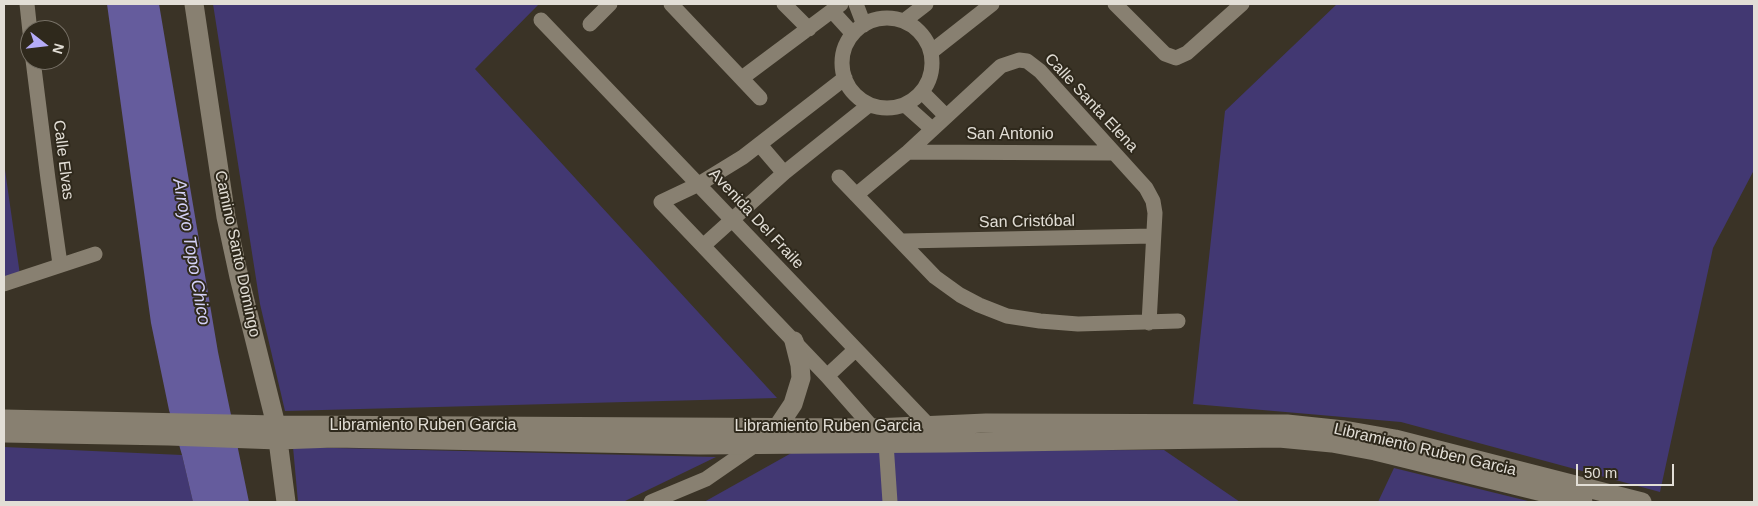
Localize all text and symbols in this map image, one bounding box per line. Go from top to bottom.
north arrow [20,20,70,70]
text: N [49,42,68,56]
street label: Calle Santa Elena [1040,50,1142,156]
street label: Calle Elvas [49,119,77,201]
street label: San Antonio [966,125,1054,145]
street label: Avenida Del Fraile [704,165,808,273]
street label: Camino Santo Domingo [210,169,264,339]
water label: Arroyo Topo Chico [167,177,215,327]
street label: San Cristóbal [979,212,1075,232]
street label: Libramiento Ruben Garcia [330,416,516,436]
street label: Libramiento Ruben Garcia [735,417,921,437]
street label: Libramiento Ruben Garcia [1332,420,1518,480]
scale bar [1578,454,1676,486]
text: 50 m [1584,464,1617,481]

